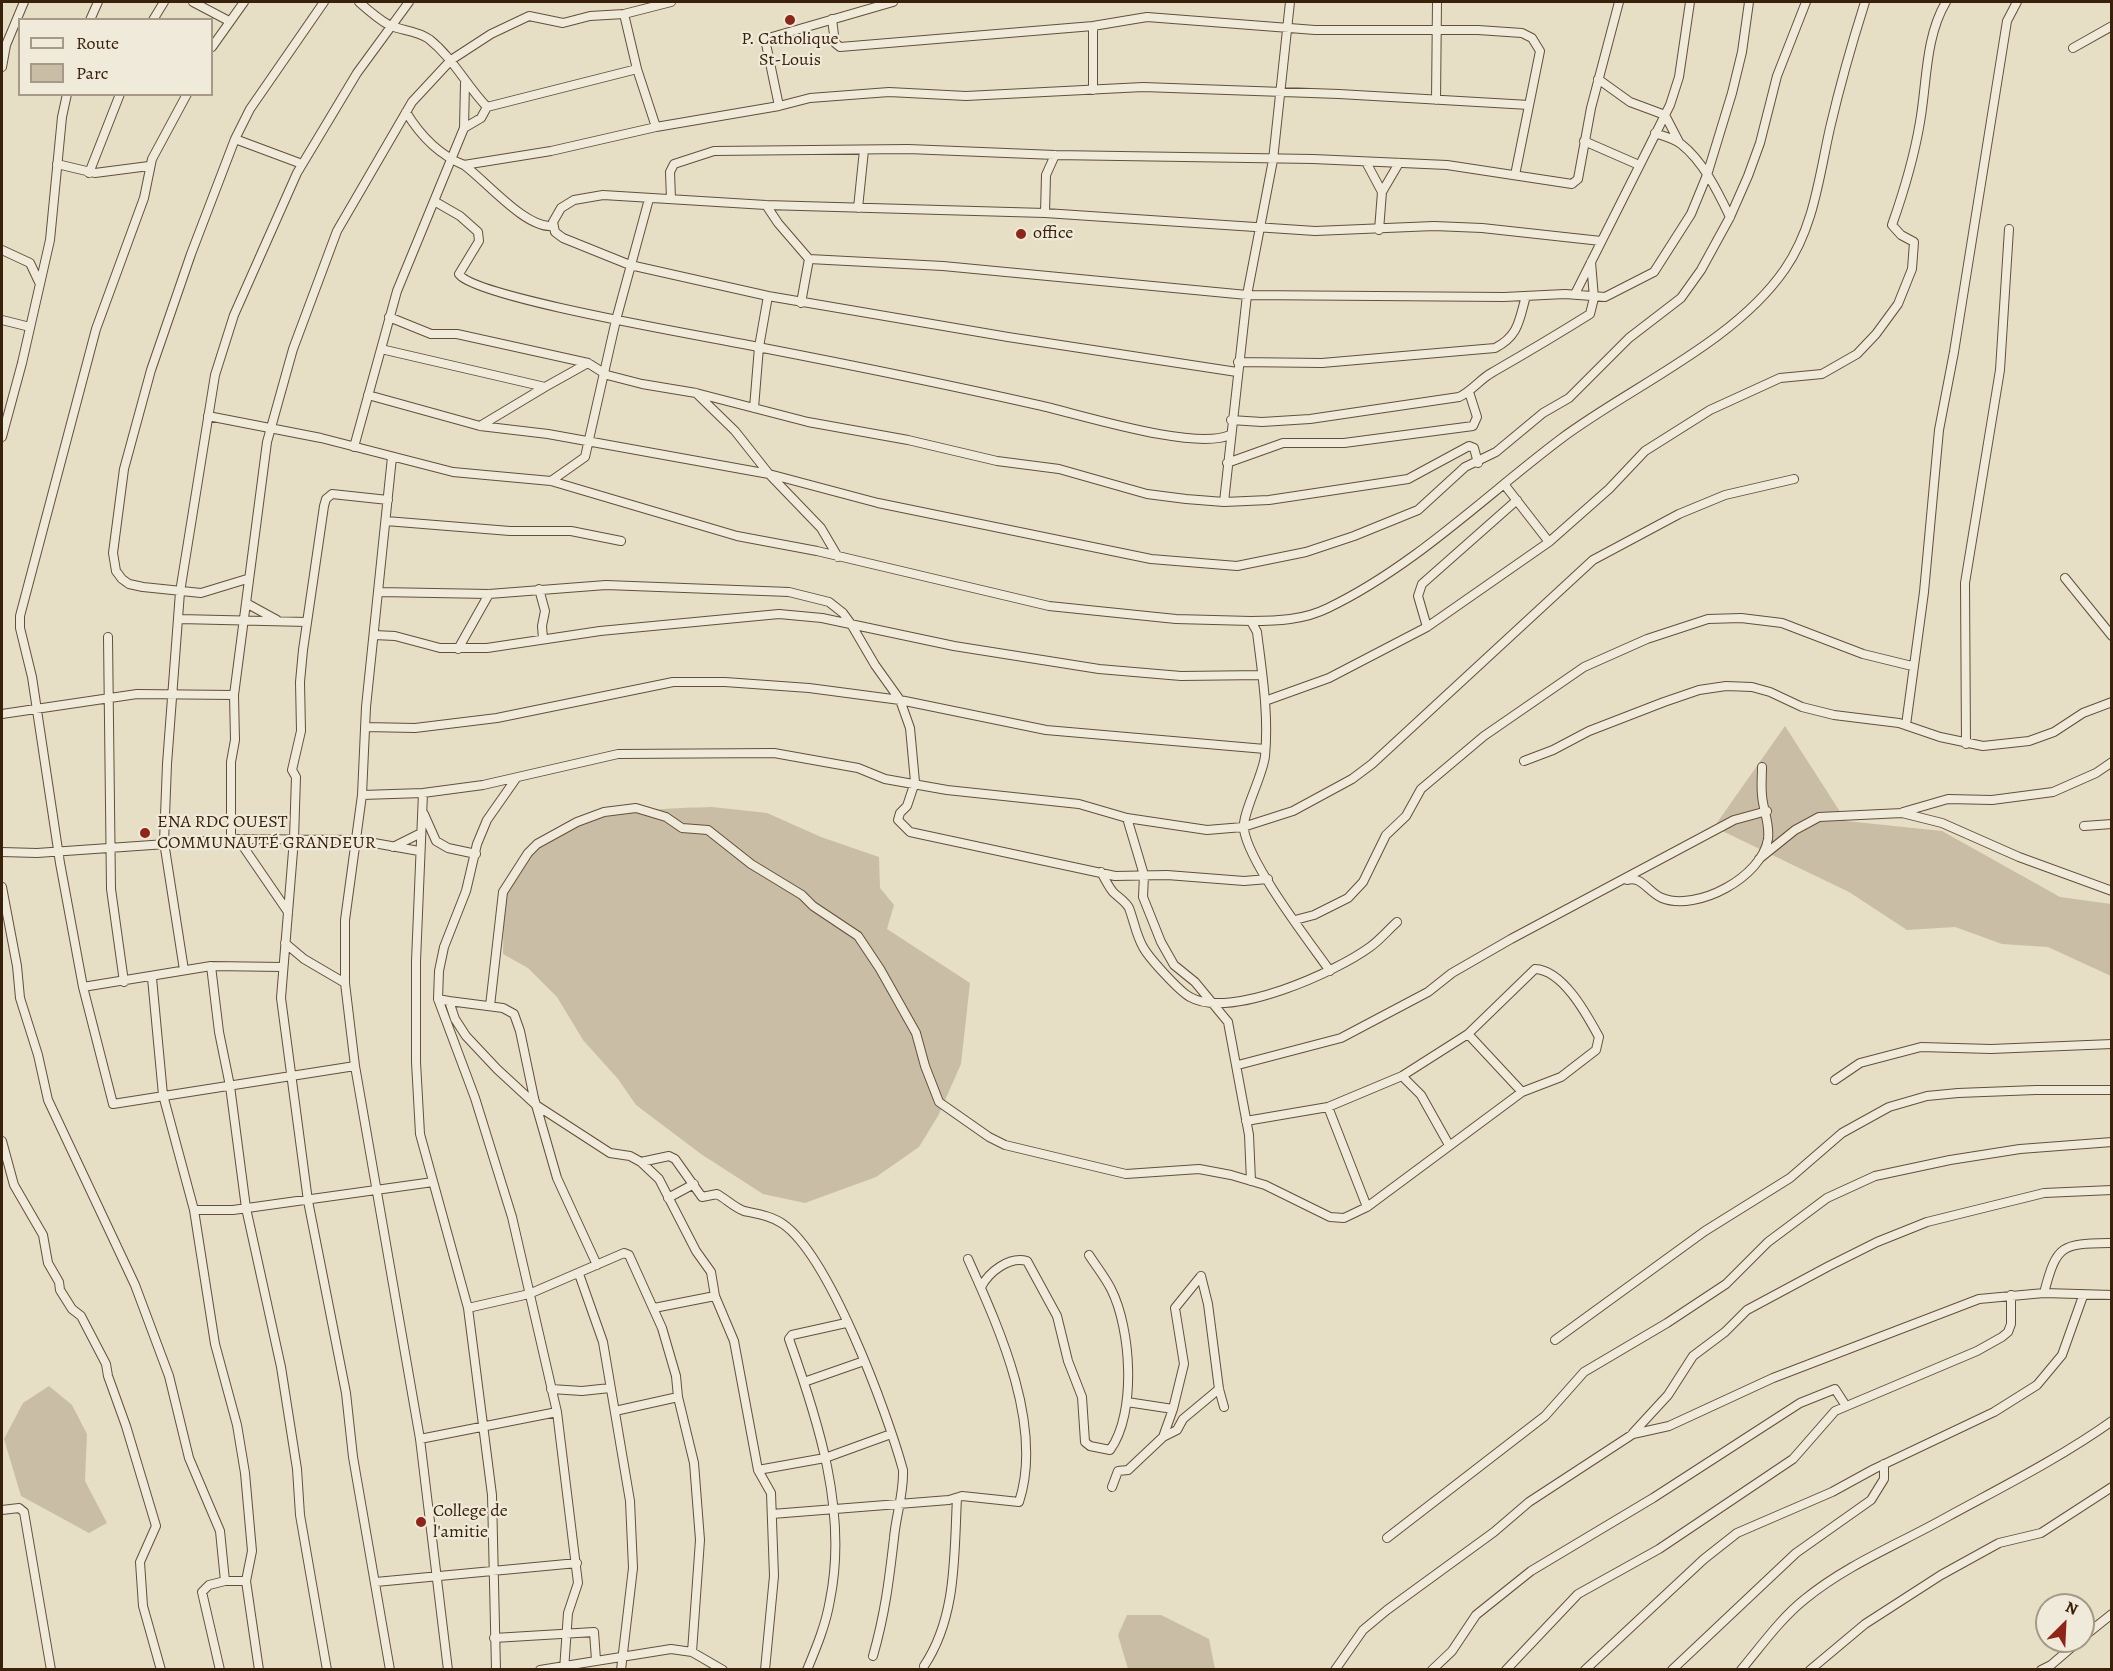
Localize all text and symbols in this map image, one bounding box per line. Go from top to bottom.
marker: P. Catholique St-Louis [783,13,797,27]
legend [18,18,213,96]
place label: P. Catholique St-Louis [741,29,839,72]
text: Route [76,31,119,55]
text: Parc [76,61,108,85]
place label: office [1033,223,1073,245]
marker: office [1014,227,1028,241]
place label: ENA RDC OUEST COMMUNAUTÉ GRANDEUR [157,812,376,854]
marker: ENA RDC OUEST COMMUNAUTÉ GRANDEUR [138,826,152,840]
place label: College de l'amitie [433,1501,508,1544]
marker: College de l'amitie [414,1515,428,1529]
north arrow [2035,1593,2095,1653]
text: N [2062,1596,2081,1621]

